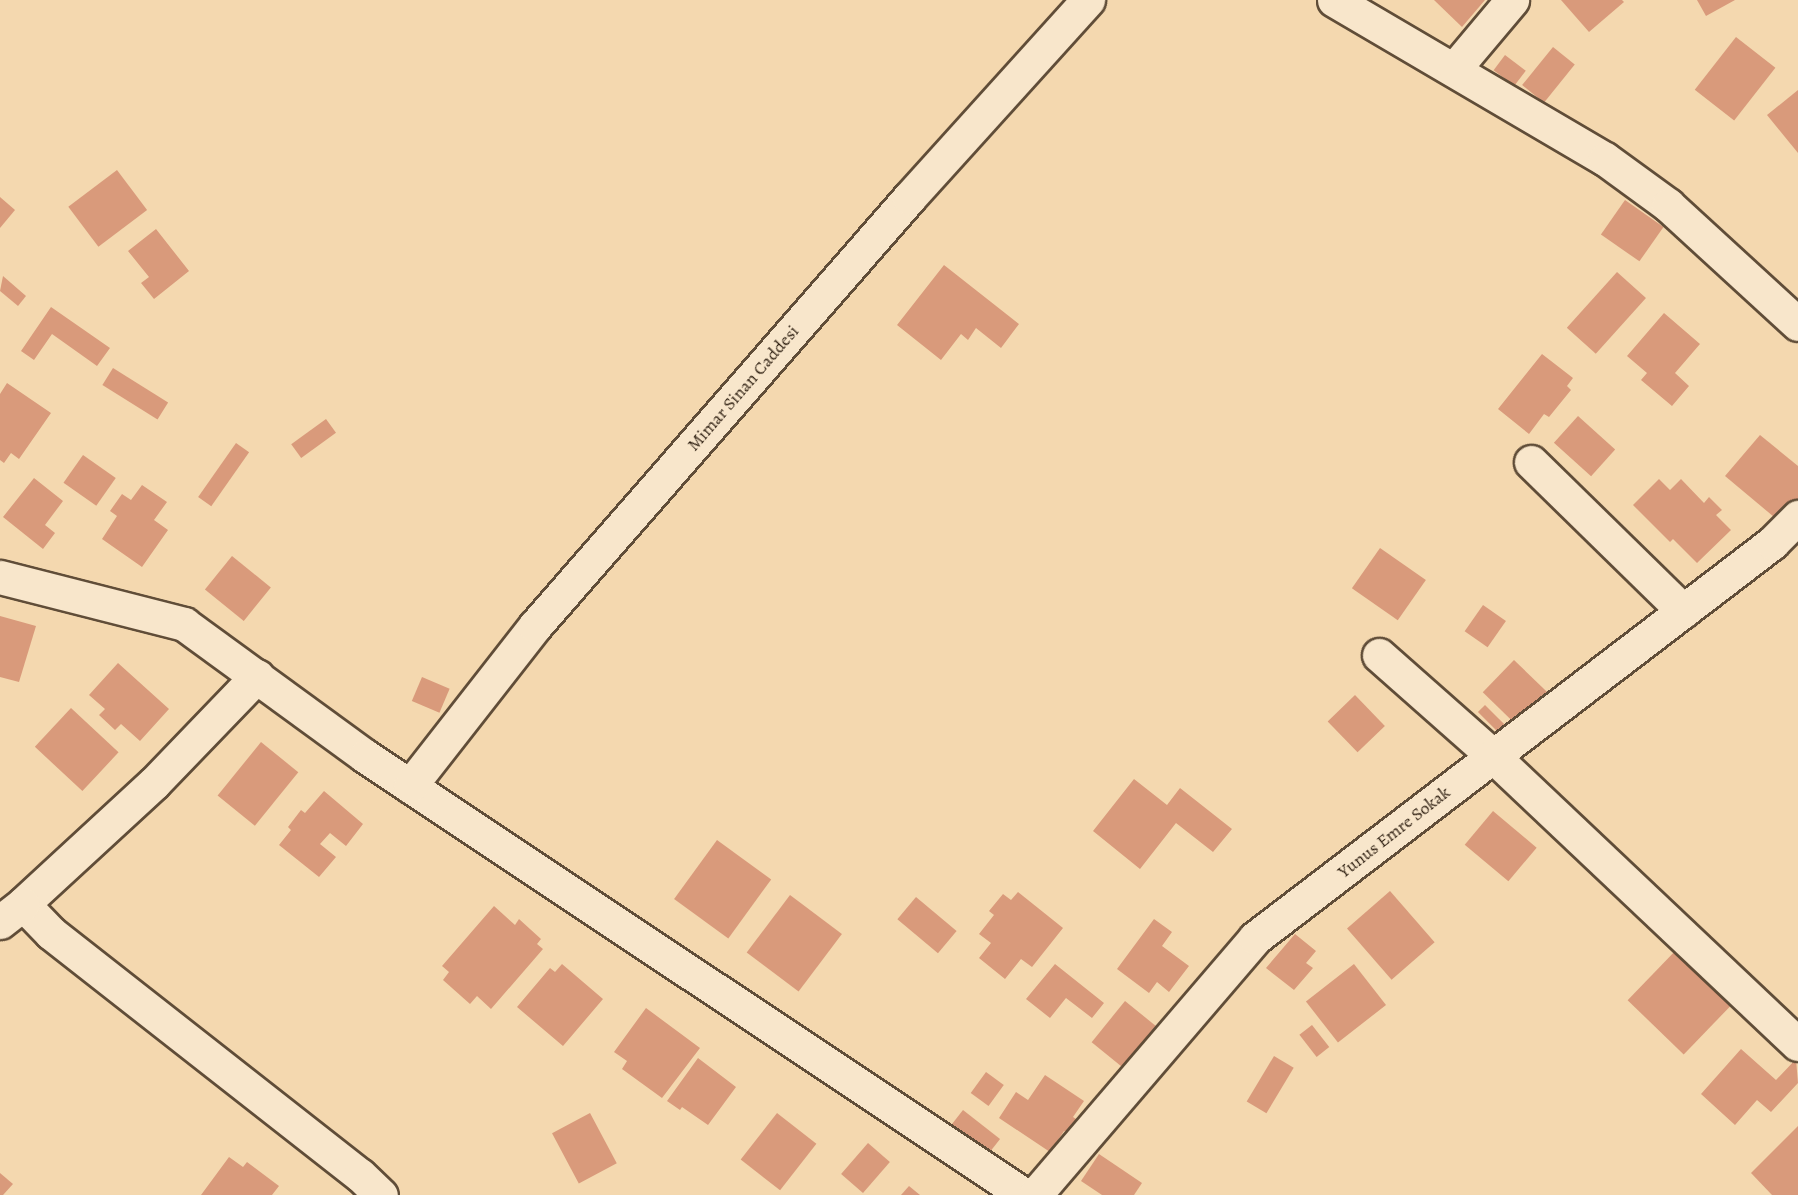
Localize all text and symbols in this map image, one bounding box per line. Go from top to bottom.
street label: Mimar Sinan Caddesi [683,321,803,455]
street label: Yunus Emre Sokak [1333,781,1455,883]

